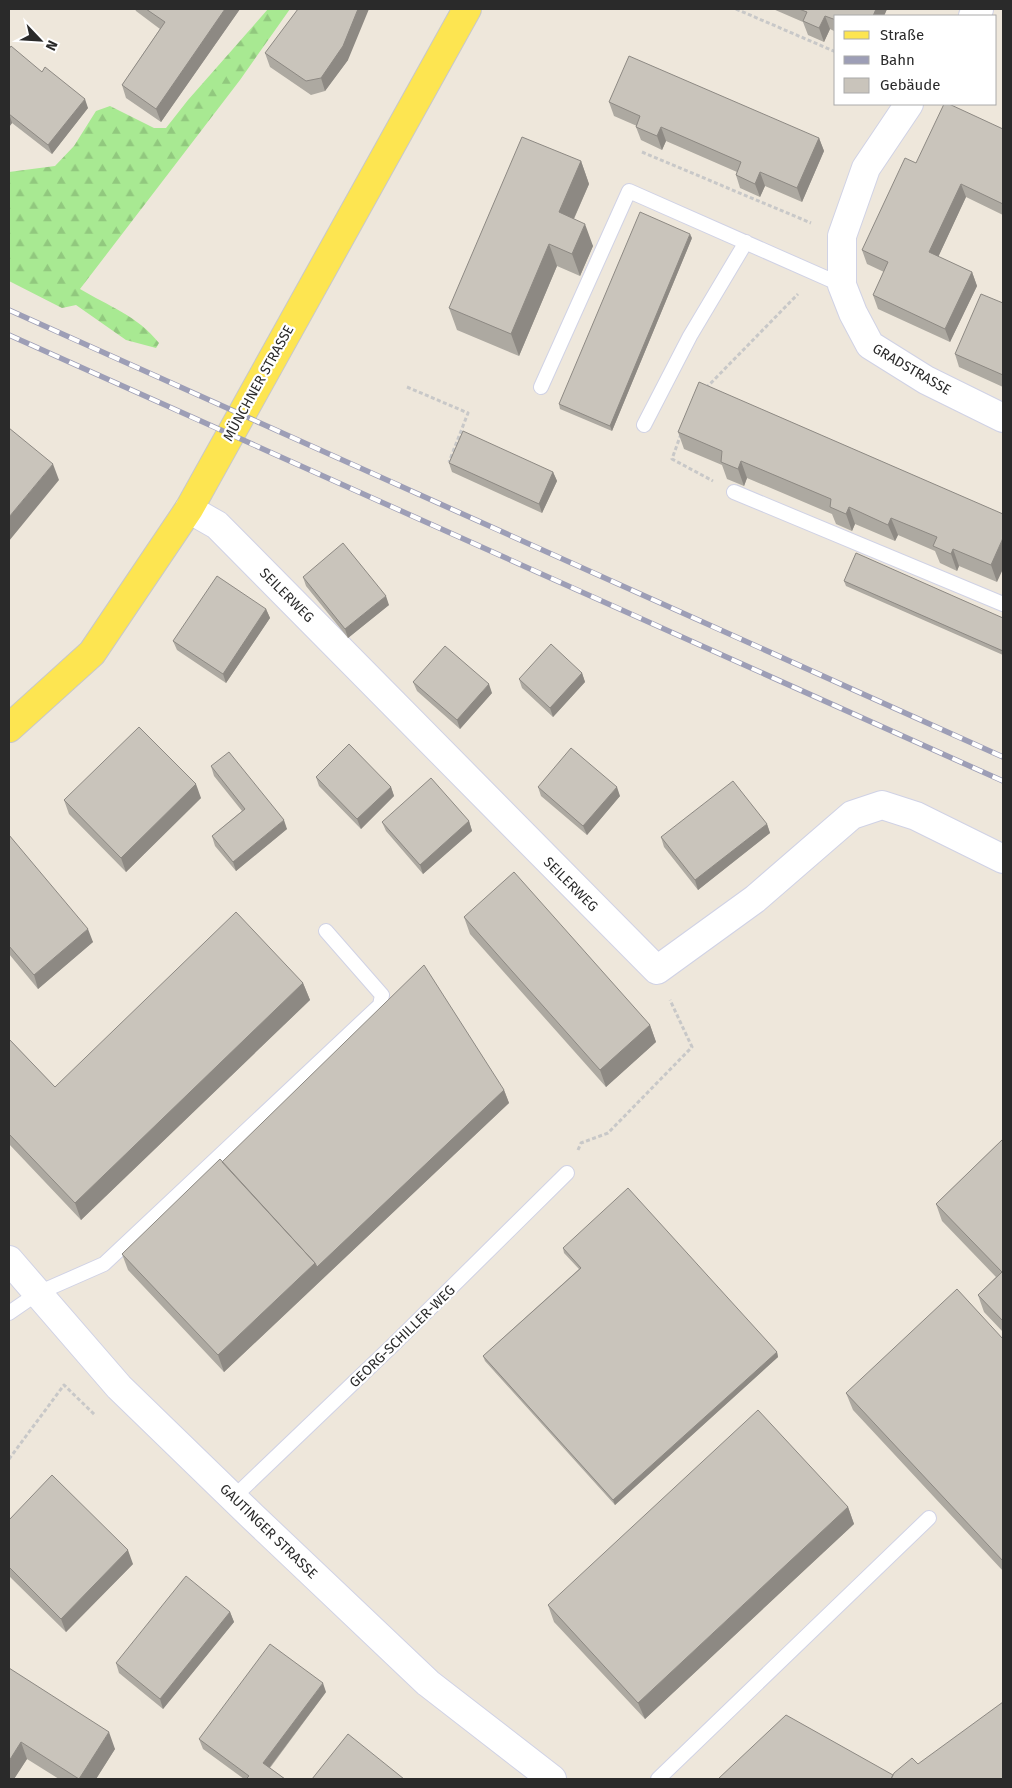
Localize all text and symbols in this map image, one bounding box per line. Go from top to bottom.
north arrow [15,15,65,65]
legend [834,15,997,105]
text: Straße [880,26,924,44]
text: N [42,37,61,53]
text: Bahn [880,51,915,69]
text: Gebäude [880,76,940,94]
street label: MÜNCHNER STRASSE [219,322,297,444]
street label: GRADSTRASSE [869,340,954,399]
street label: SEILERWEG [256,565,317,626]
street label: SEILERWEG [540,854,601,915]
street label: GEORG-SCHILLER-WEG [346,1282,459,1391]
street label: GAUTINGER STRASSE [216,1480,321,1582]

